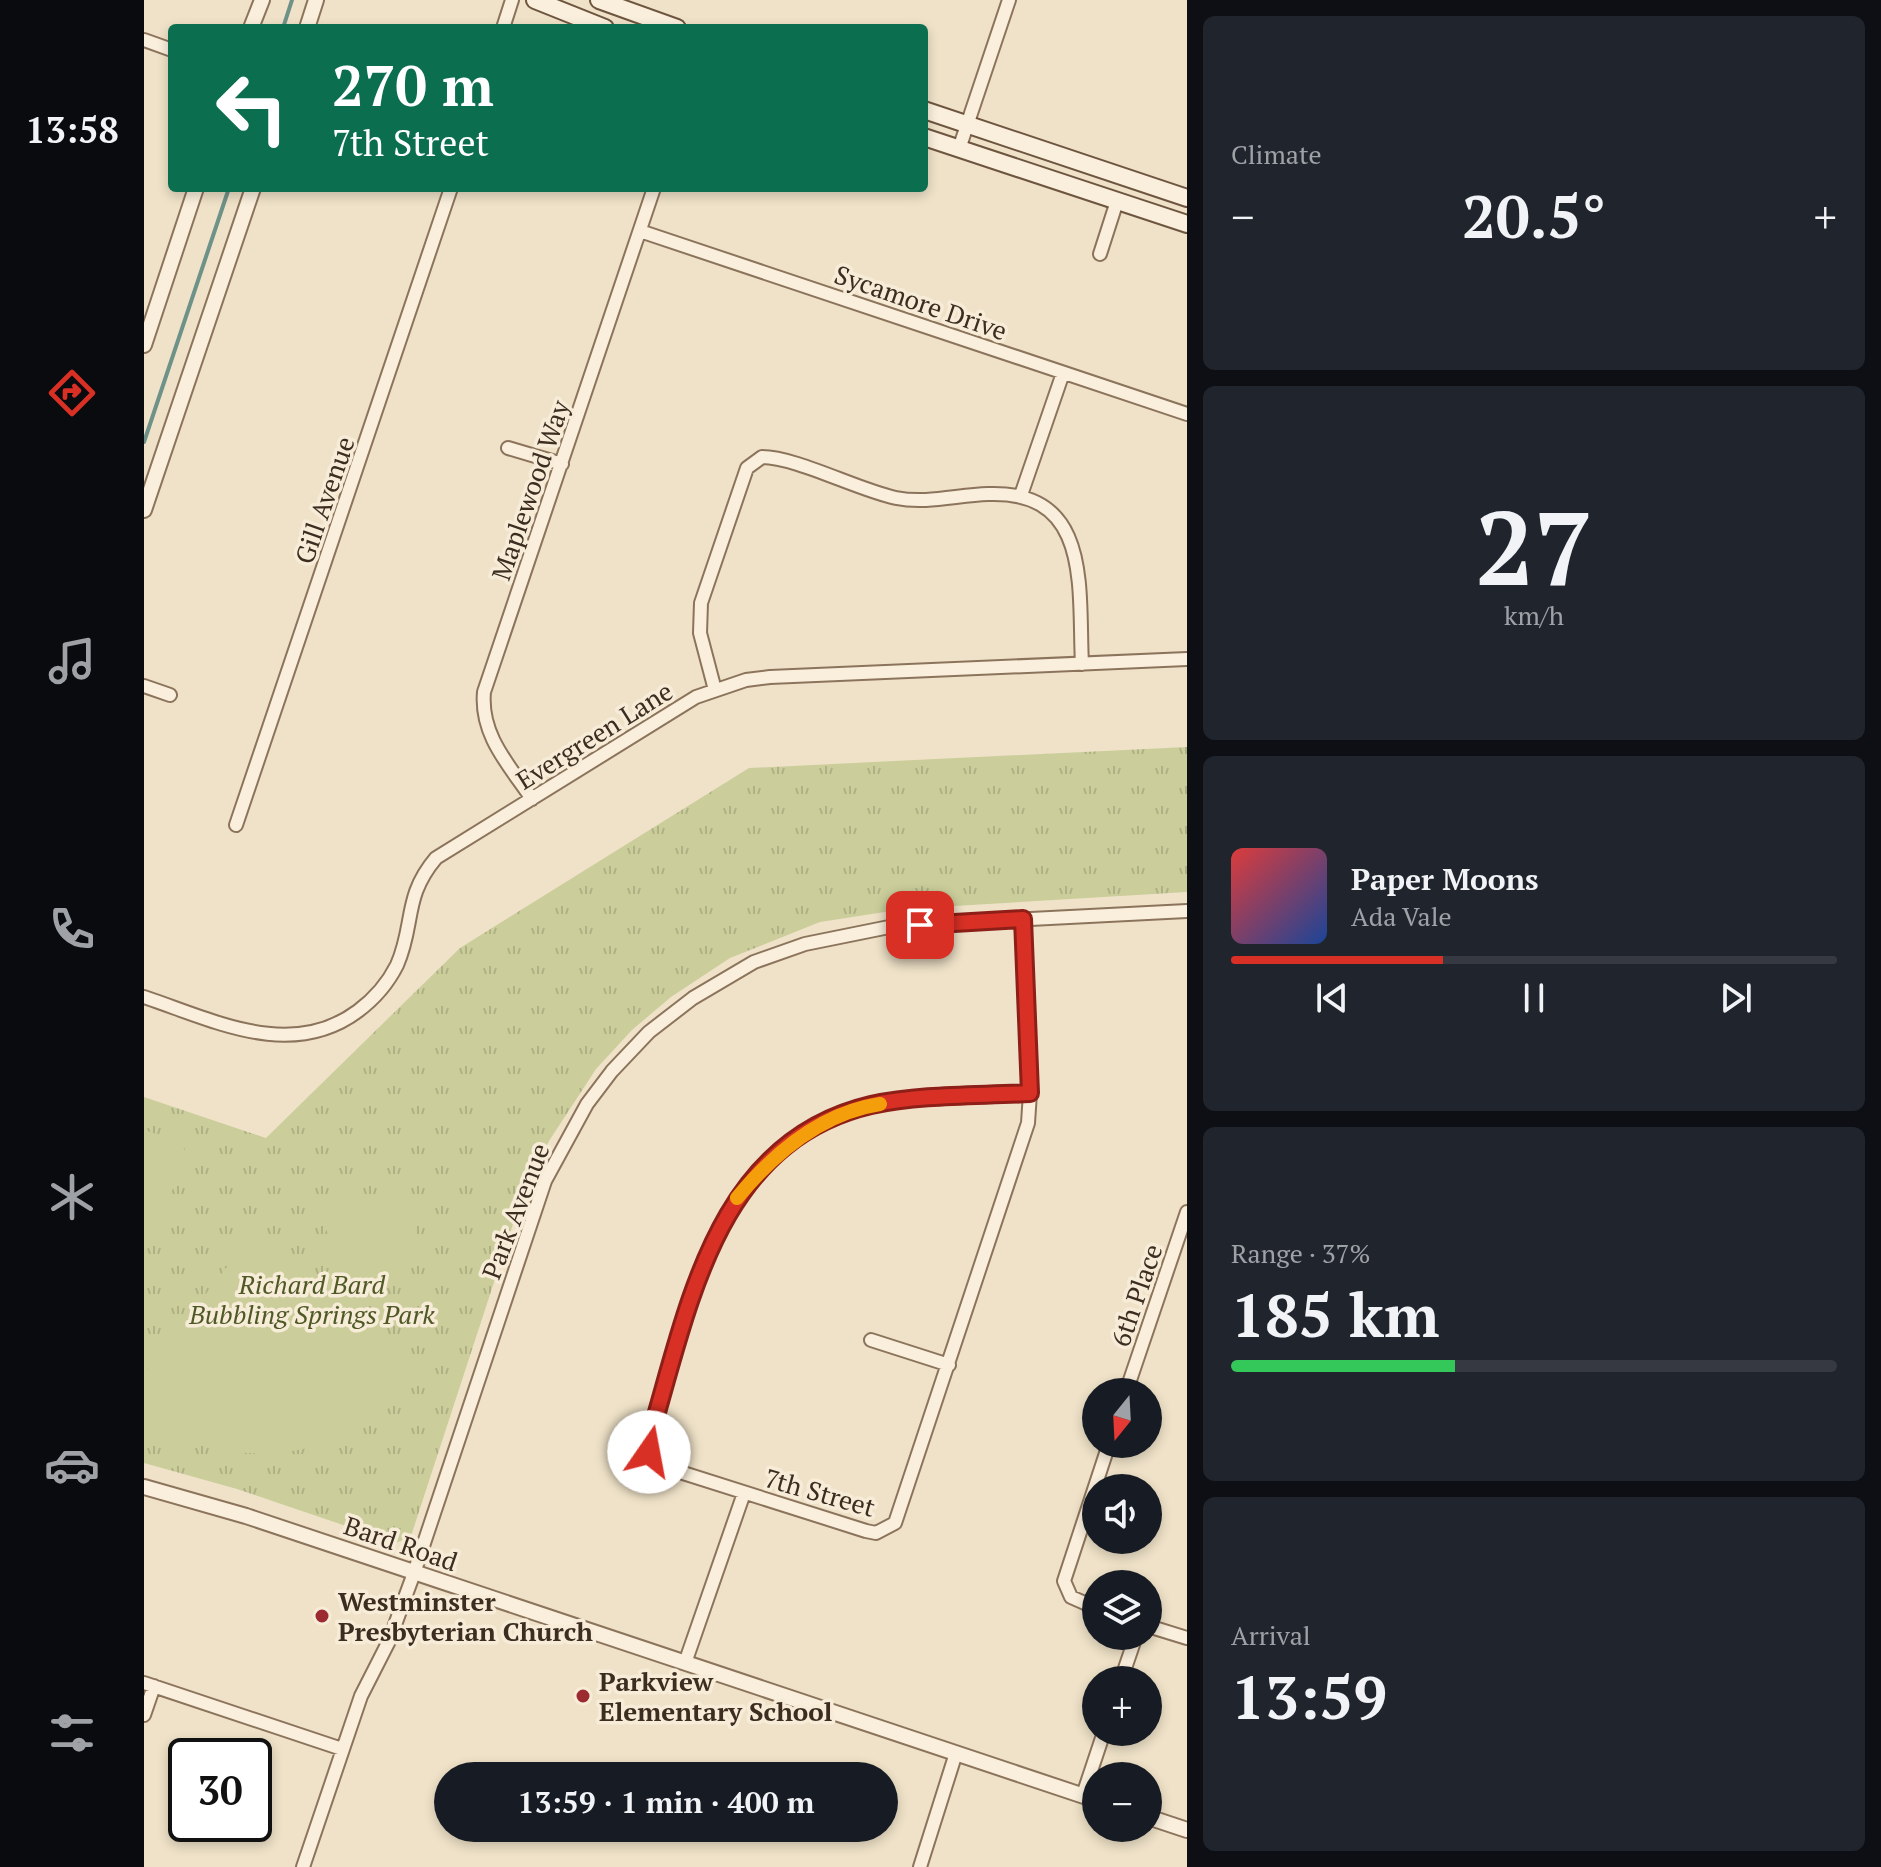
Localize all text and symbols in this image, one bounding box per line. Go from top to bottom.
text: 270 m [332,48,494,122]
icon: left [200,56,304,160]
text: 13:58 [25,106,119,153]
text: 7th Street [332,119,489,166]
text: Climate [1231,137,1322,171]
text: 20.5° [1462,176,1606,255]
text: − [1231,187,1254,246]
text: + [1814,187,1837,246]
street label: Sycamore Drive [830,257,1012,347]
icon: directions [44,365,100,421]
street label: Maplewood Way [483,395,577,585]
street label: Gill Avenue [286,432,362,568]
text: 27 [1475,477,1593,615]
text: km/h [1504,598,1564,632]
icon: music [44,633,100,689]
street label: Evergreen Lane [509,673,679,797]
text: Paper Moons [1351,859,1539,899]
pin [886,891,954,959]
text: Ada Vale [1351,899,1452,933]
icon: phone [44,901,100,957]
icon: arrive [898,903,942,947]
icon: previous [1310,976,1354,1020]
icon: pause [1512,976,1556,1020]
icon: next [1714,976,1758,1020]
street label: Park Avenue [474,1138,556,1284]
icon: climate [44,1169,100,1225]
text: Range · 37% [1231,1236,1370,1270]
street label: 6th Place [1103,1239,1169,1351]
park label: Richard Bard Bubbling Springs Park [188,1267,435,1331]
text: 185 km [1231,1275,1439,1354]
north arrow [1082,1378,1162,1458]
map controls [1082,1378,1162,1842]
position arrow [607,1410,691,1494]
icon: car [44,1437,100,1493]
street label: 7th Street [761,1460,879,1524]
button: sound [1082,1474,1162,1554]
street label: Bard Road [340,1508,462,1578]
button: layers [1082,1570,1162,1650]
place label: Westminster Presbyterian Church [338,1584,593,1648]
marker: Westminster Presbyterian Church [313,1607,331,1625]
text: Arrival [1231,1618,1311,1652]
text: 13:59 [1231,1657,1387,1736]
place label: Parkview Elementary School [599,1664,832,1728]
button: + [1082,1666,1162,1746]
marker: Parkview Elementary School [574,1687,592,1705]
icon: filters [44,1705,100,1761]
speed limit sign: 30 [168,1738,272,1842]
button: − [1082,1762,1162,1842]
text: 13:59 · 1 min · 400 m [518,1782,814,1822]

